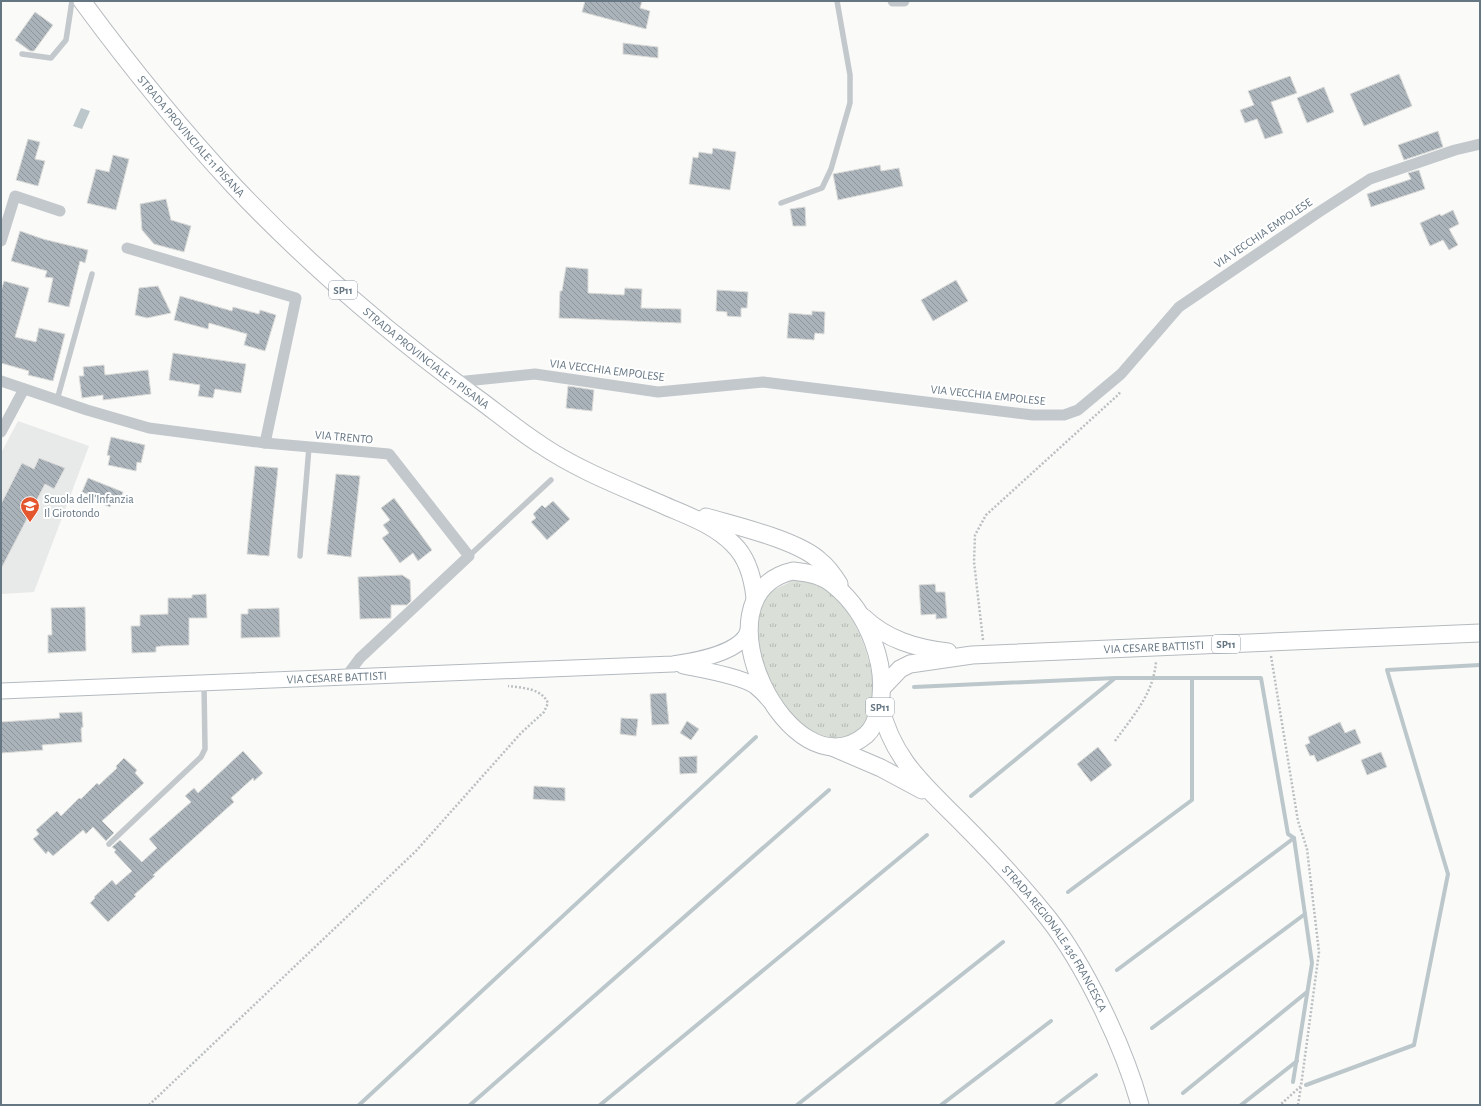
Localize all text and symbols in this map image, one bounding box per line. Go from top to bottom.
street label: STRADA PROVINCIALE 11 PISANA [136,73,247,199]
street label: VIA VECCHIA EMPOLESE [1212,196,1314,270]
road number: SP11 [329,281,357,299]
street label: STRADA PROVINCIALE 11 PISANA [361,305,492,411]
street label: VIA VECCHIA EMPOLESE [549,357,665,383]
street label: VIA VECCHIA EMPOLESE [930,383,1046,407]
street label: VIA TRENTO [314,428,374,446]
place label: Scuola dell'Infanzia Il Girotondo [44,493,134,519]
school or university icon: Scuola dell'Infanzia Il Girotondo [19,495,41,523]
road number: SP11 [1212,635,1240,653]
street label: VIA CESARE BATTISTI [1103,639,1204,655]
street label: VIA CESARE BATTISTI [286,670,387,686]
road number: SP11 [866,698,894,716]
street label: STRADA REGIONALE 436 FRANCESCA [1000,863,1109,1014]

